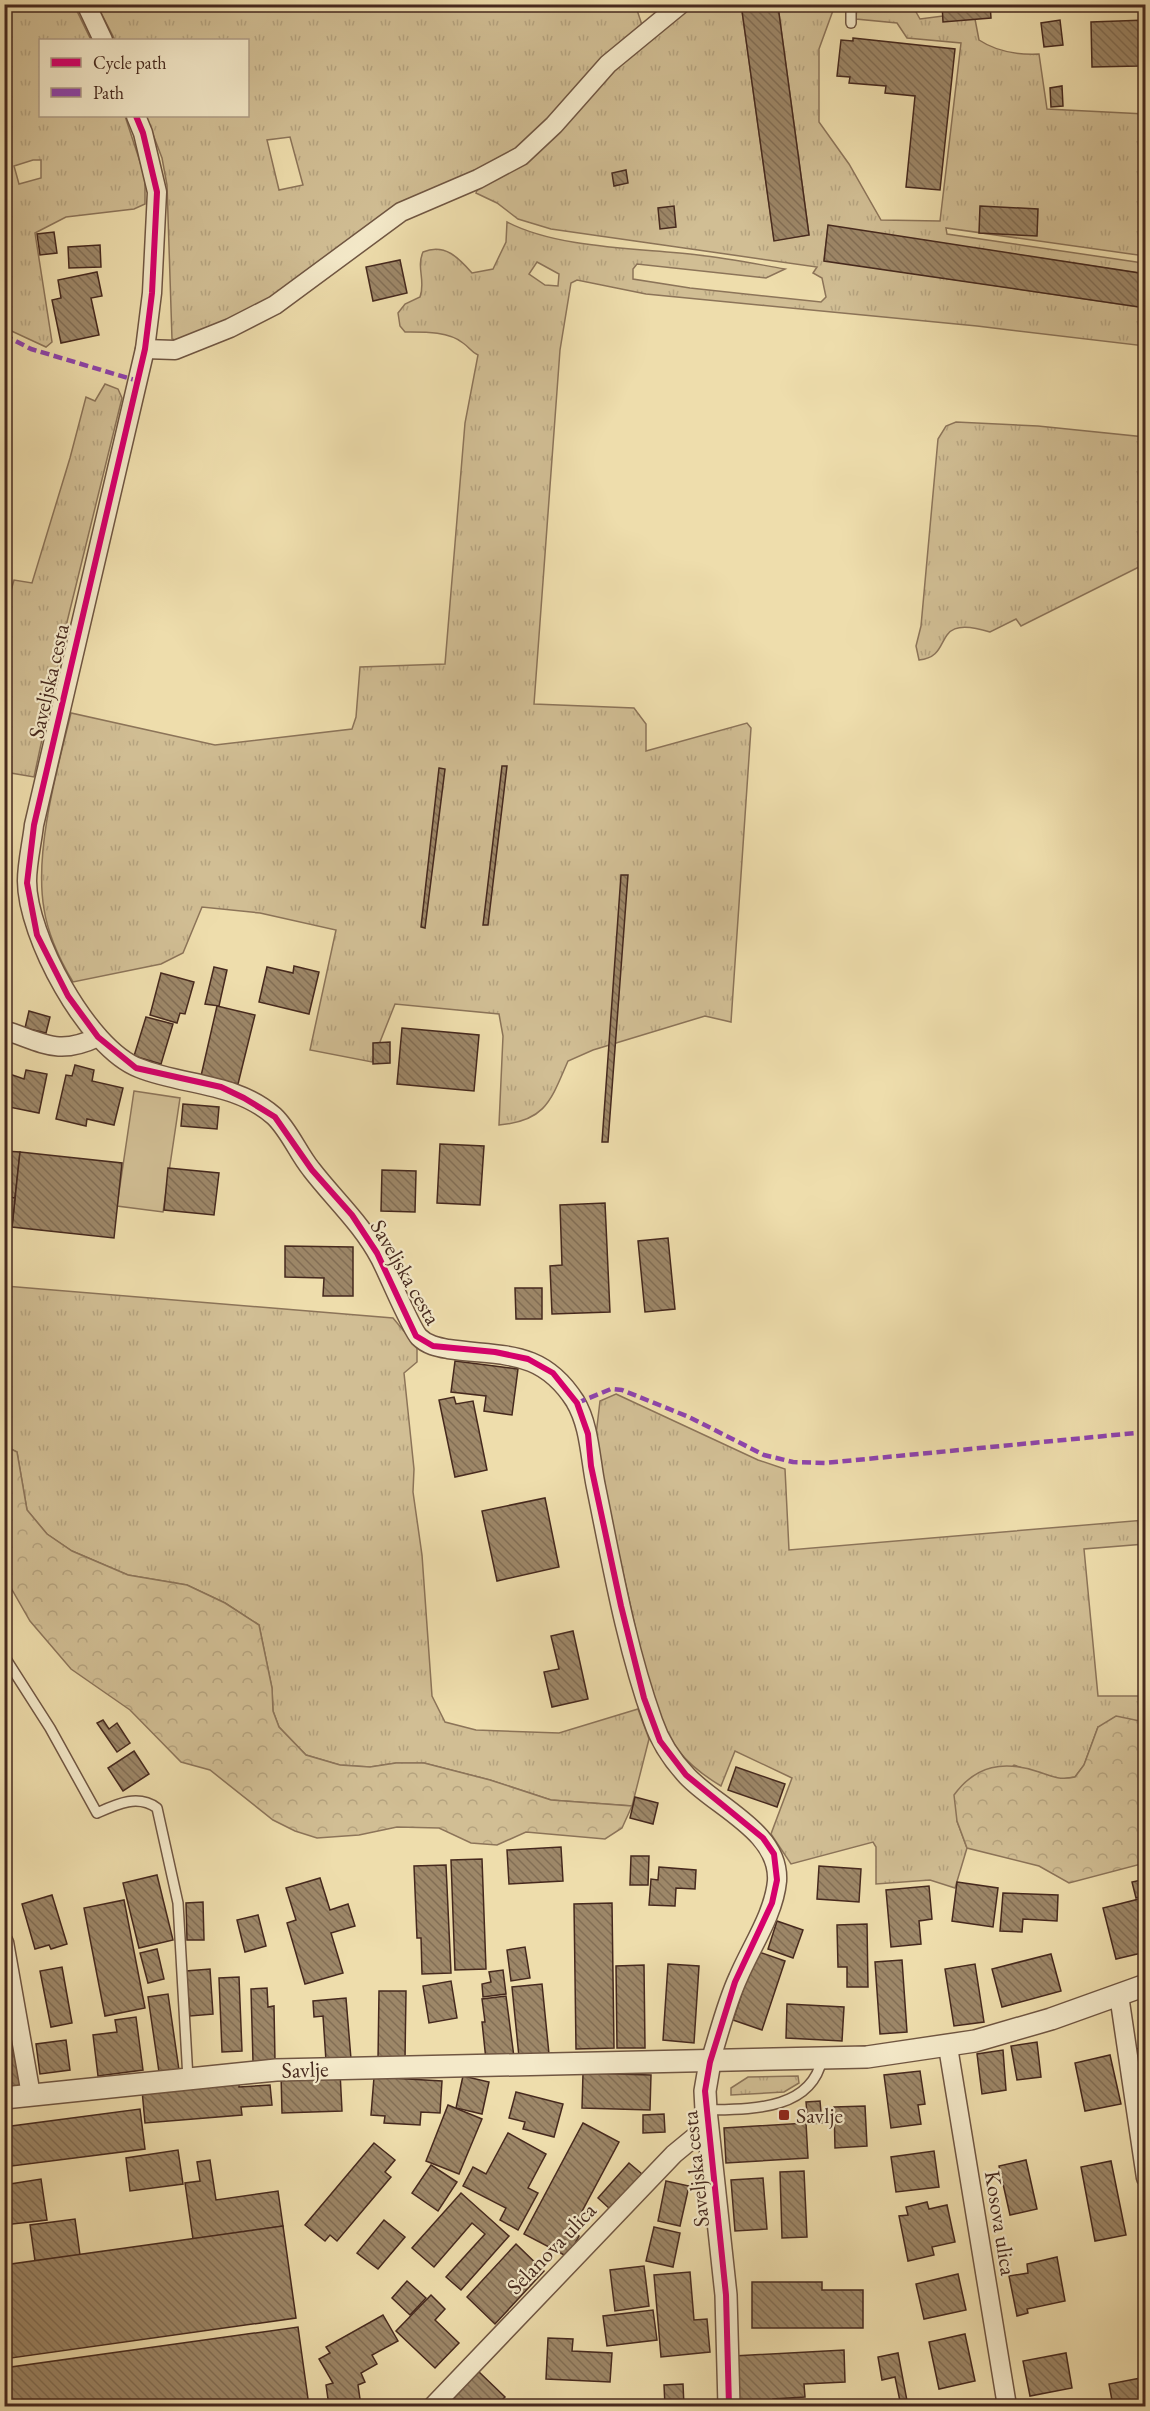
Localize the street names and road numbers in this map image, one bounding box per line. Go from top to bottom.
street label: Saveljska cesta [21,621,76,741]
street label: Saveljska cesta [364,1214,447,1330]
street label: Savlje [281,2054,329,2085]
street label: Saveljska cesta [675,2109,716,2229]
street label: Kosova ulica [978,2169,1023,2278]
street label: Selanova ulica [500,2196,603,2301]

